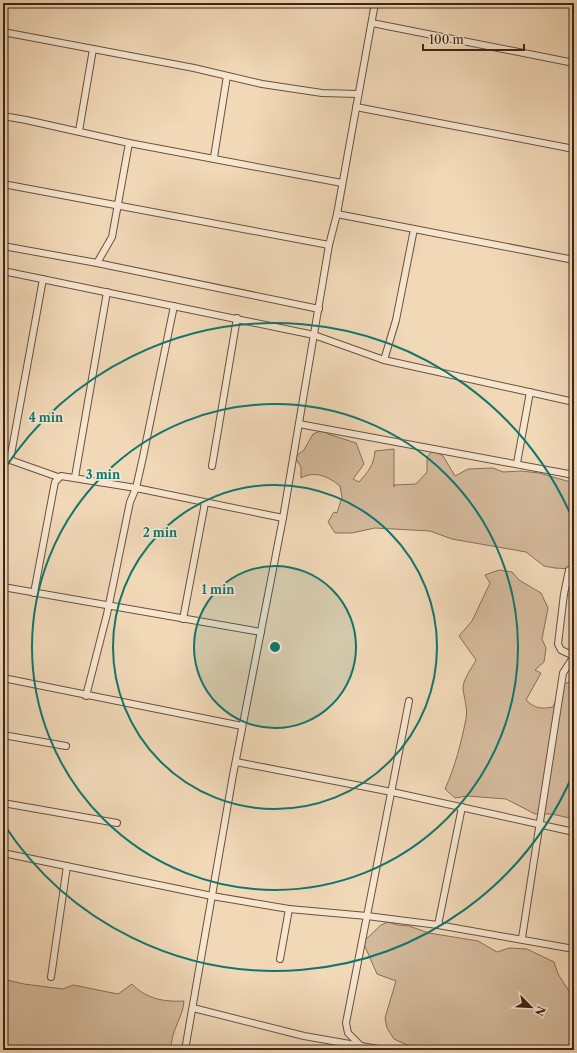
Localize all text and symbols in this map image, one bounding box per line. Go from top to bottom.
scale bar [423,26,524,52]
text: 100 m [429,32,464,47]
text: 4 min [29,410,64,425]
text: 3 min [86,467,121,482]
text: 2 min [143,525,178,540]
text: 1 min [202,582,235,597]
centre of rings [268,640,282,654]
north arrow [511,987,551,1027]
text: N [532,1004,548,1019]

